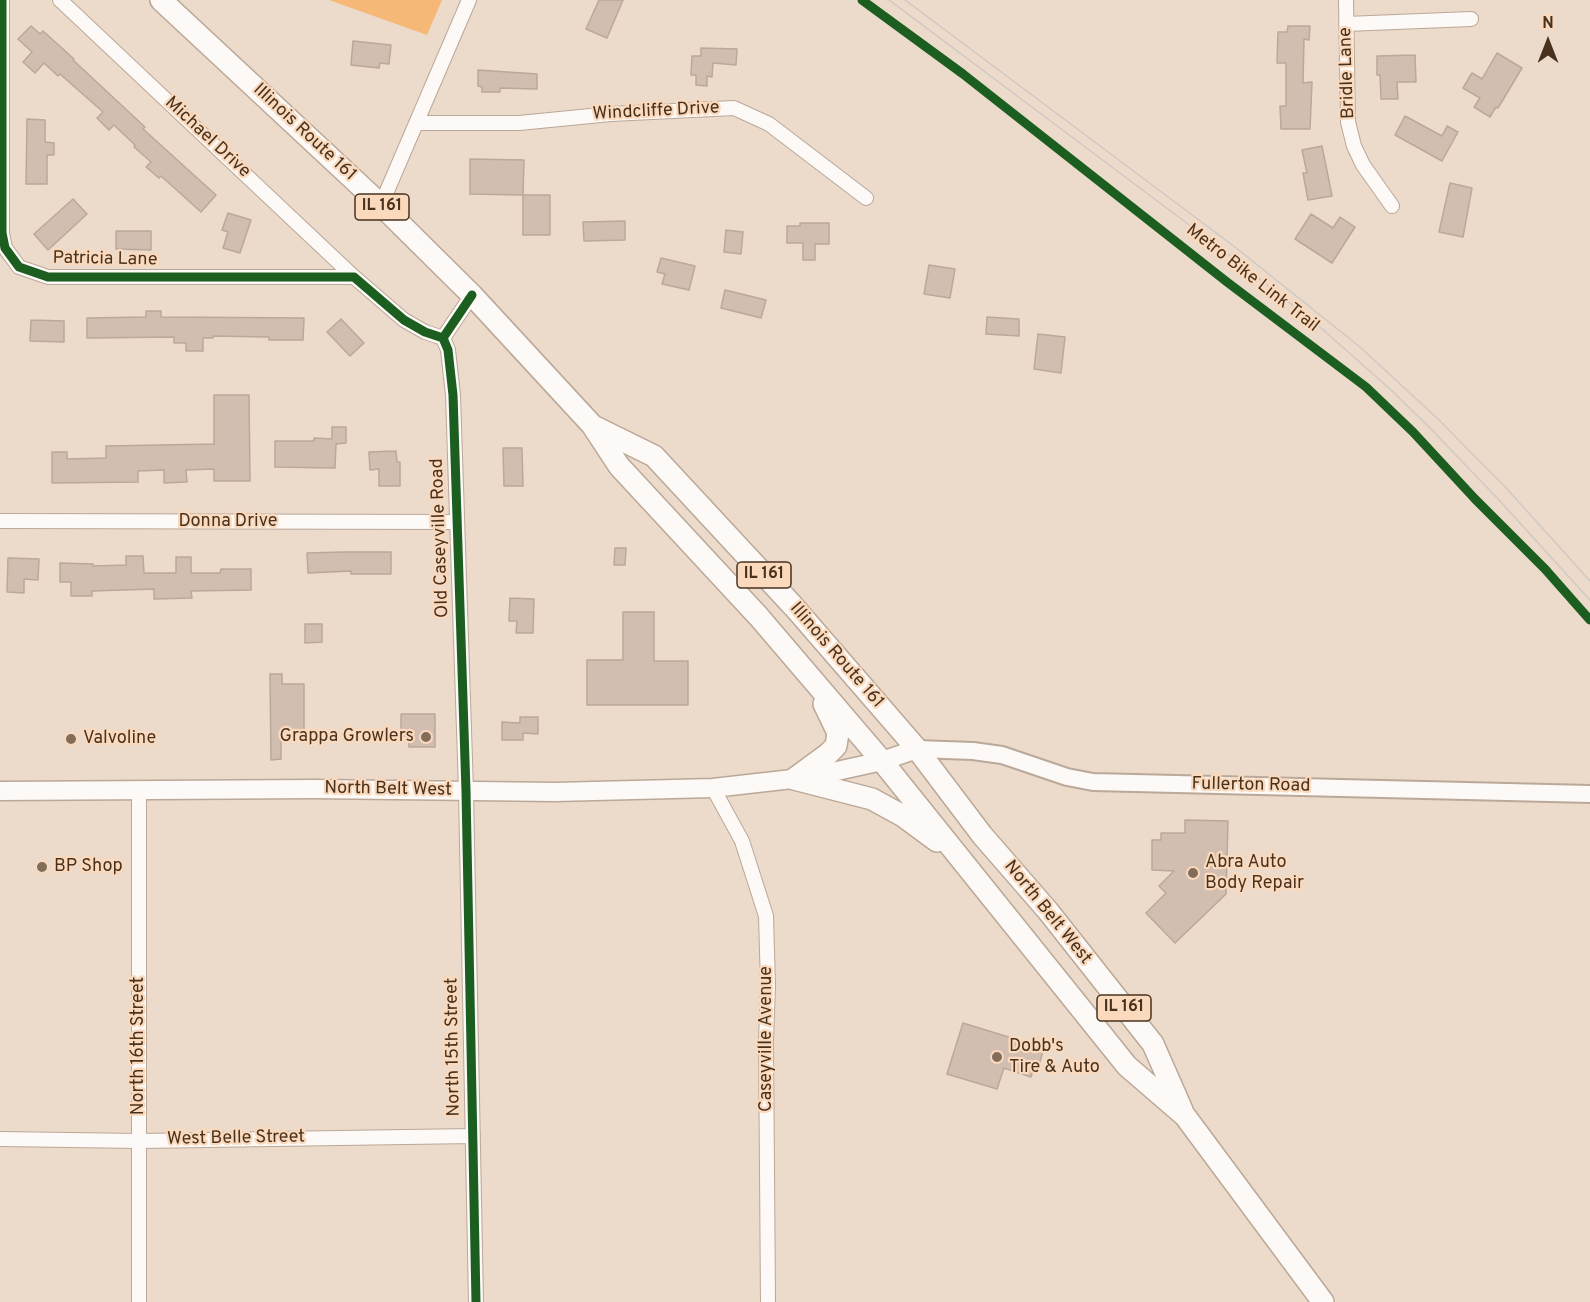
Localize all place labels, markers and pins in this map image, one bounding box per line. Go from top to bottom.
place label: Grappa Growlers [280,726,414,748]
place label: Valvoline [83,728,156,750]
marker: Grappa Growlers [419,730,433,744]
marker: Valvoline [64,732,78,746]
place label: Abra Auto Body Repair [1205,852,1304,894]
place label: BP Shop [54,856,123,878]
marker: BP Shop [35,860,49,874]
marker: Abra Auto Body Repair [1186,866,1200,880]
place label: Dobb's Tire & Auto [1009,1036,1100,1078]
marker: Dobb's Tire & Auto [990,1050,1004,1064]

